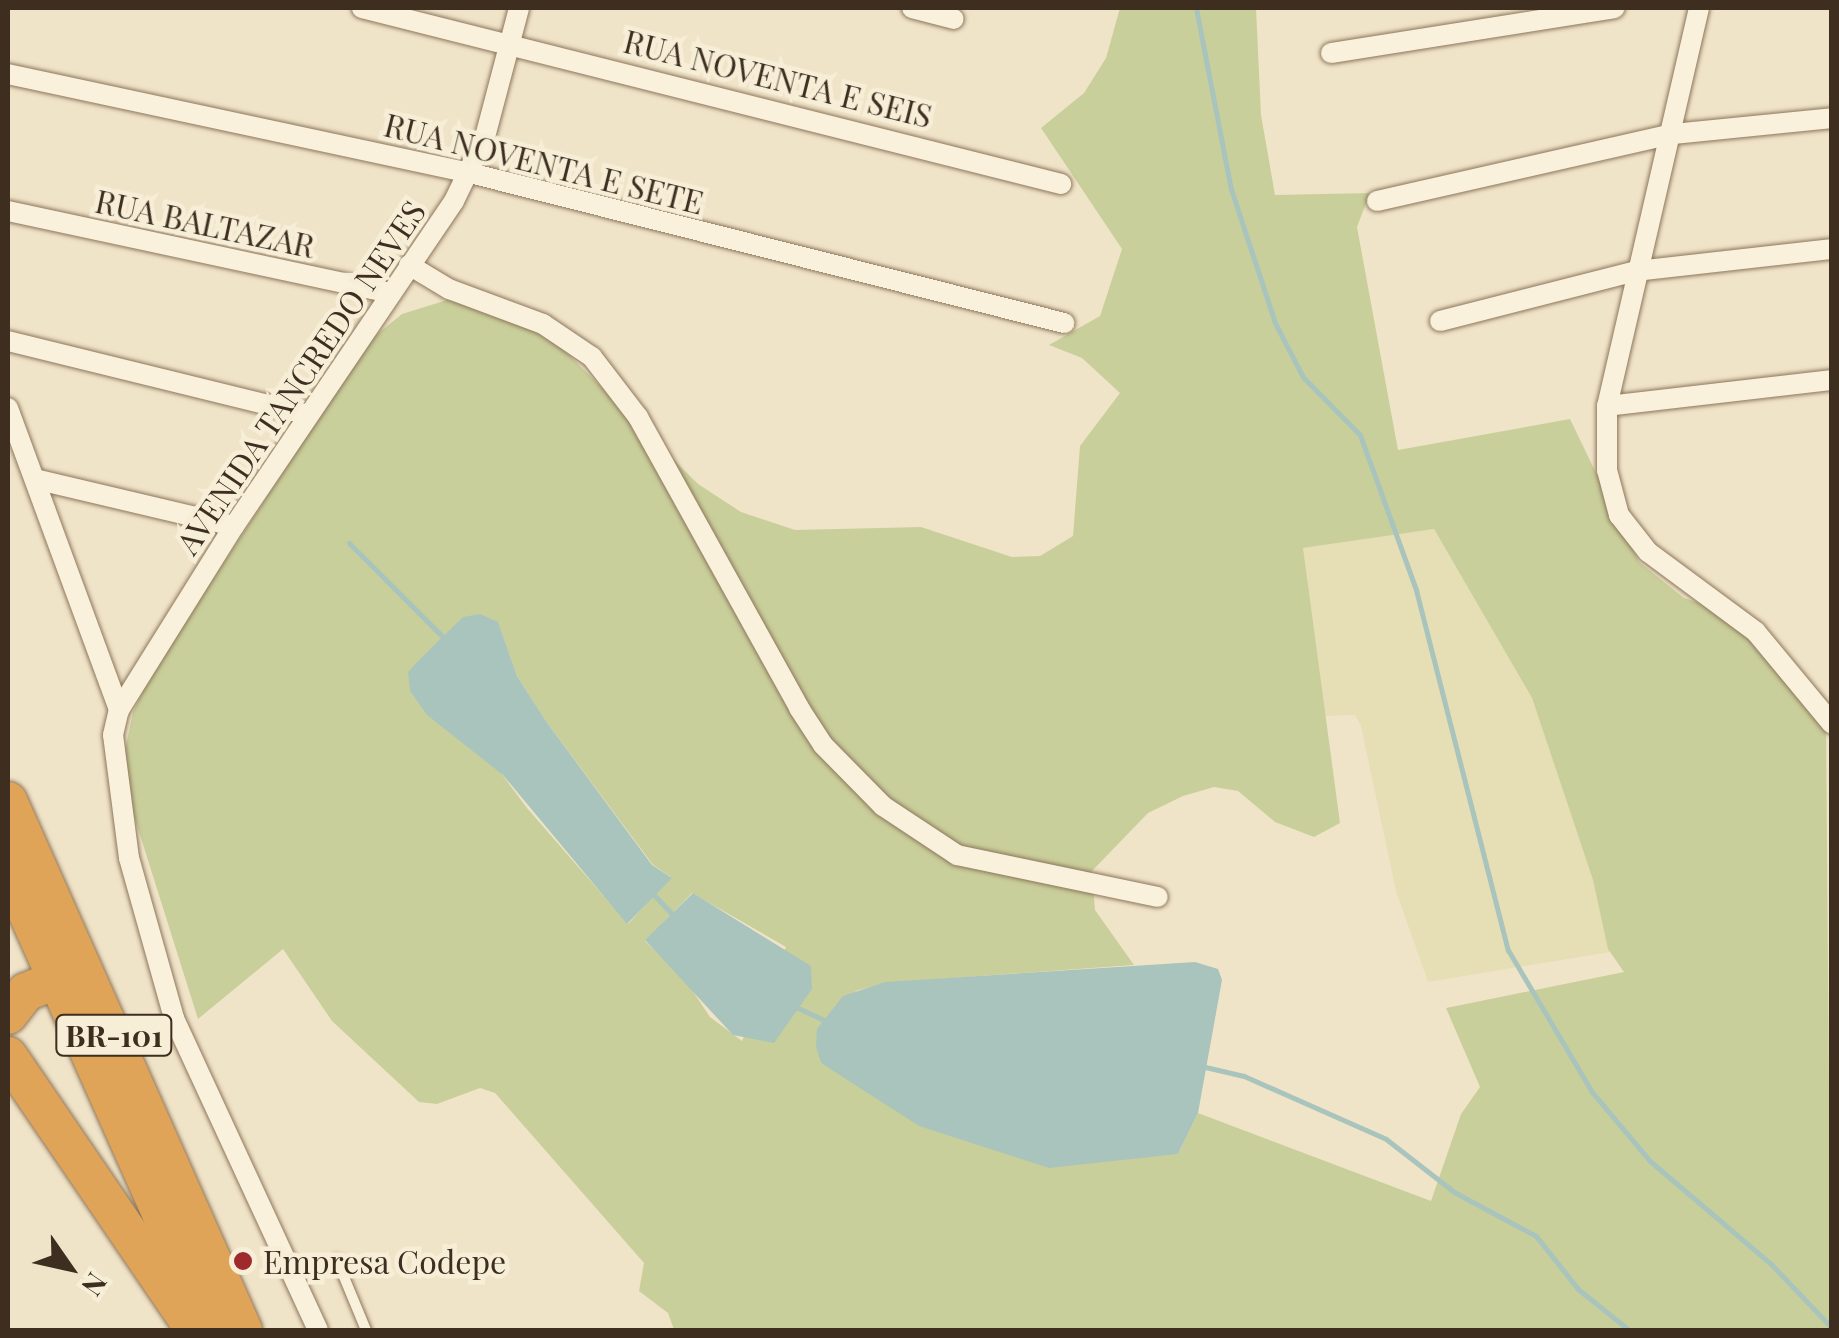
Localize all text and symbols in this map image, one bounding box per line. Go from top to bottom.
street label: RUA NOVENTA E SEIS [620,21,936,135]
street label: RUA NOVENTA E SETE [380,105,708,221]
street label: RUA BALTAZAR [92,181,318,265]
street label: AVENIDA TANCREDO NEVES [167,193,433,561]
road number: BR-101 [54,1010,174,1060]
north arrow [20,1218,120,1318]
place label: Empresa Codepe [263,1242,507,1280]
marker: Empresa Codepe [232,1250,254,1272]
text: N [74,1266,116,1304]

